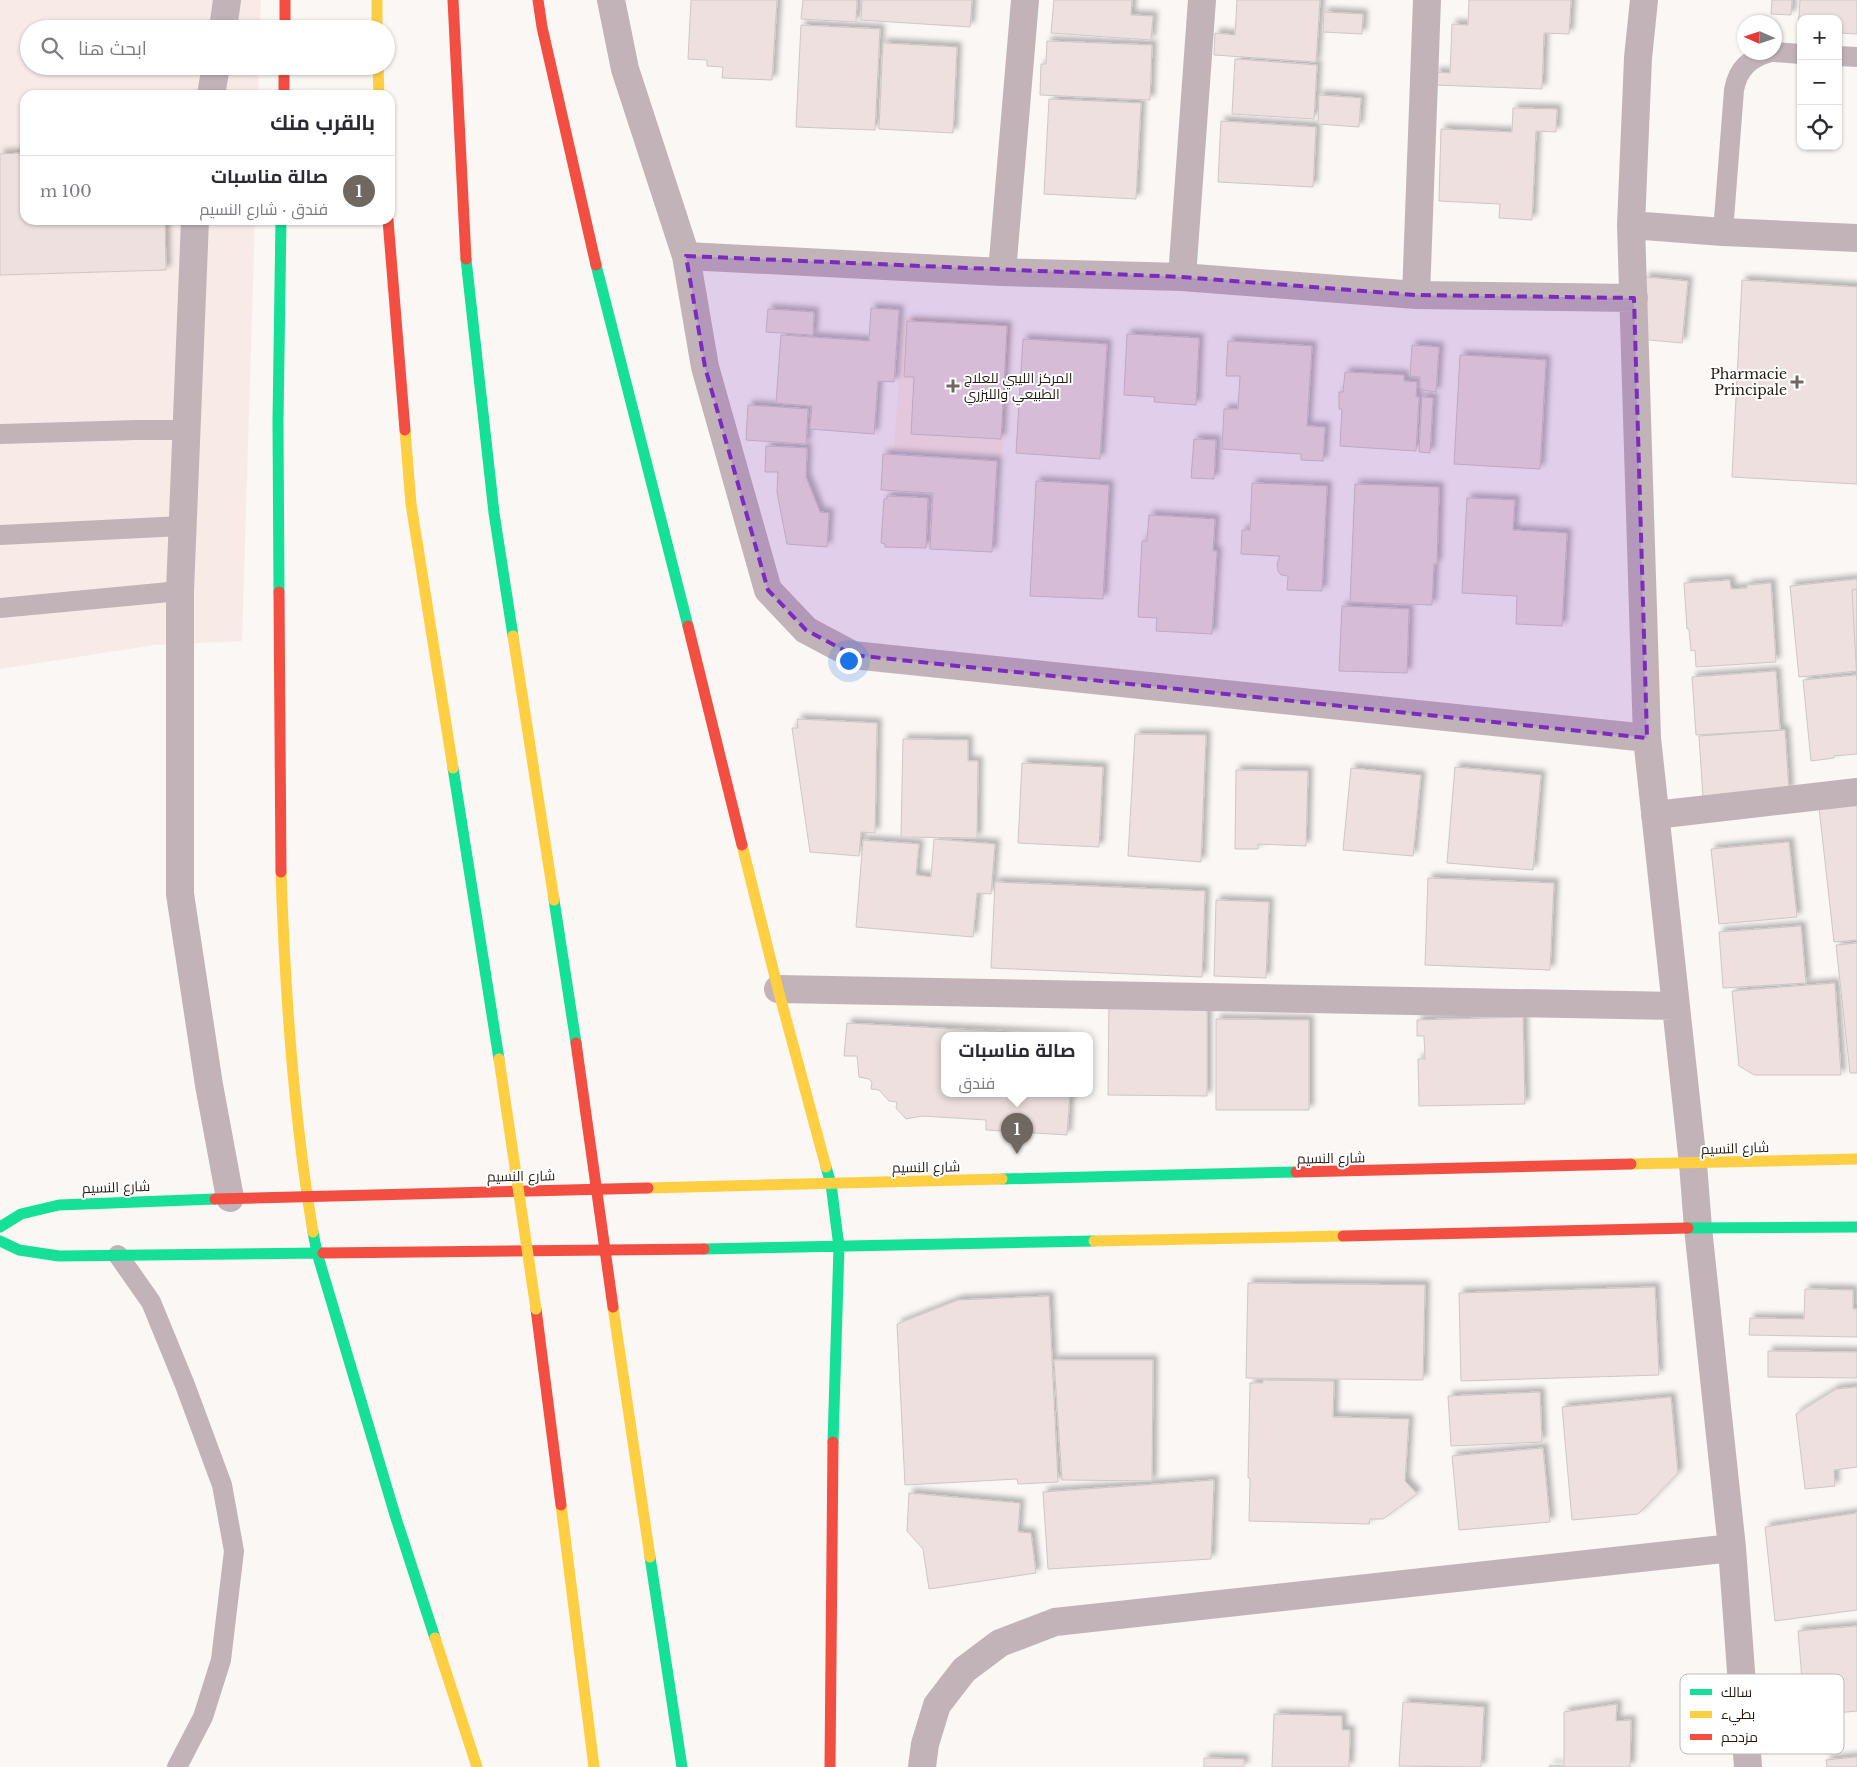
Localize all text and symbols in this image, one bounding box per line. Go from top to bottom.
north arrow [1737,15,1782,60]
map controls [1797,15,1842,150]
button: + [1797,15,1842,60]
search box [20,20,395,75]
icon: search [38,34,66,62]
text: ابحث هنا [78,37,147,60]
button: − [1797,60,1842,105]
button: locate [1797,105,1842,150]
text: بالقرب منك [270,110,375,136]
text: صالة مناسبات [211,165,328,188]
text: 100 m [40,181,92,201]
text: 1 [356,181,363,201]
text: فندق · شارع النسيم [199,199,328,219]
place label: Pharmacie Principale [1710,365,1787,399]
place label: المركز الليبي للعلاج الطبيعي والليزري [964,369,1072,406]
marker: Pharmacie Principale [1791,376,1803,388]
marker: المركز الليبي للعلاج الطبيعي والليزري [946,379,960,393]
your location [836,648,862,674]
popup [941,1032,1093,1097]
text: صالة مناسبات [959,1039,1075,1062]
text: فندق [959,1073,995,1093]
pin: 1 [1001,1113,1033,1154]
street label: شارع النسيم [1701,1138,1769,1159]
street label: شارع النسيم [1297,1148,1365,1169]
street label: شارع النسيم [892,1157,960,1178]
street label: شارع النسيم [487,1166,555,1187]
street label: شارع النسيم [82,1177,150,1198]
legend [1680,1674,1844,1754]
text: سالك [1721,1683,1752,1701]
text: بطيء [1721,1705,1755,1726]
text: مزدحم [1721,1728,1758,1747]

